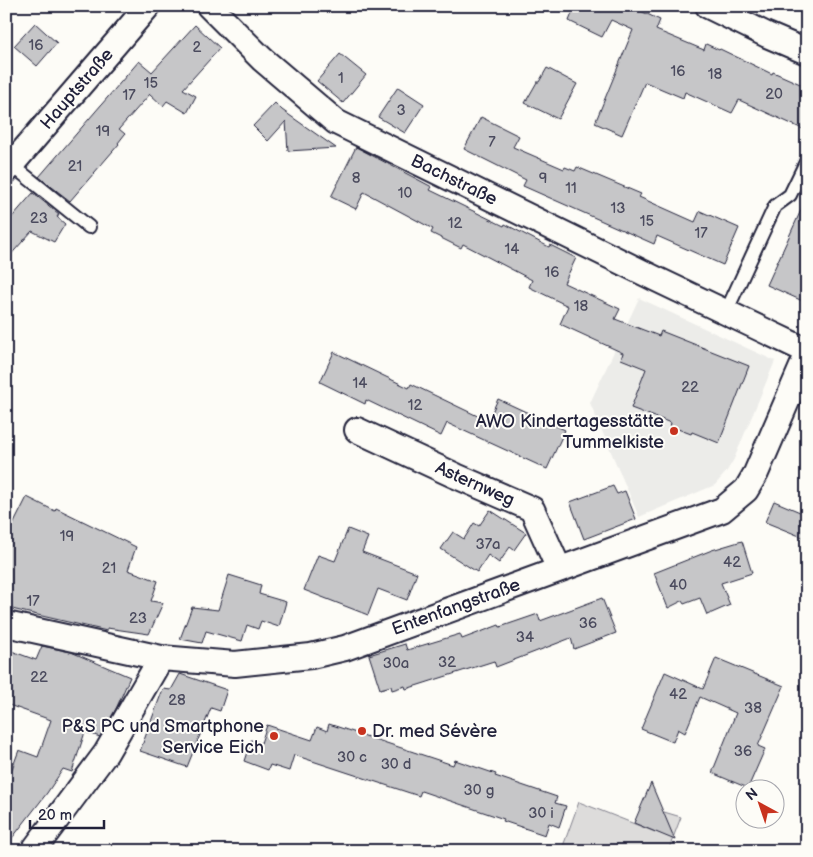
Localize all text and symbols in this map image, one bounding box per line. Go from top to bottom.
house number: 16 [29,36,43,55]
house number: 2 [193,38,202,57]
street label: Hauptstraße [36,44,118,134]
house number: 16 [671,62,685,81]
house number: 18 [708,65,723,84]
house number: 1 [338,69,344,88]
house number: 15 [144,74,158,93]
house number: 20 [765,85,783,104]
house number: 17 [122,86,136,105]
house number: 3 [396,101,406,120]
house number: 19 [96,122,110,141]
house number: 7 [488,133,496,152]
street label: Bachstraße [407,150,501,210]
house number: 21 [68,157,82,176]
house number: 8 [352,169,361,188]
house number: 9 [539,169,547,188]
house number: 11 [565,179,577,198]
house number: 10 [398,184,412,203]
house number: 13 [610,199,626,218]
house number: 23 [30,209,48,228]
house number: 15 [640,212,654,231]
house number: 12 [448,214,462,233]
house number: 17 [694,224,708,243]
house number: 14 [505,240,519,259]
house number: 16 [545,263,559,282]
house number: 18 [574,297,589,316]
house number: 14 [353,374,367,393]
house number: 22 [681,378,699,397]
house number: 12 [408,396,422,415]
place label: AWO Kindertagesstätte Tummelkiste [476,411,664,453]
marker: AWO Kindertagesstätte Tummelkiste [668,425,680,437]
street label: Asternweg [432,457,518,511]
house number: 19 [60,527,74,546]
house number: 37a [475,535,501,554]
house number: 42 [723,553,741,572]
house number: 21 [102,559,116,578]
street label: Entenfangstraße [389,574,523,640]
house number: 40 [669,576,687,595]
house number: 17 [26,592,40,611]
house number: 23 [129,609,147,628]
house number: 36 [579,614,597,633]
house number: 34 [516,628,534,647]
house number: 32 [438,653,456,672]
house number: 30a [383,654,409,673]
house number: 22 [30,668,48,687]
house number: 42 [669,685,687,704]
house number: 28 [168,691,186,710]
house number: 38 [744,699,762,718]
place label: P&S PC und Smartphone Service Eich [61,716,264,758]
place label: Dr. med Sévère [372,721,497,742]
marker: Dr. med Sévère [356,725,368,737]
marker: P&S PC und Smartphone Service Eich [268,730,280,742]
house number: 36 [734,742,752,761]
house number: 30 c [337,748,367,767]
house number: 30 d [381,755,411,774]
north arrow [736,780,786,830]
house number: 30 g [464,781,494,800]
text: N [742,785,761,804]
scale bar [30,797,104,829]
house number: 30 i [528,804,554,823]
text: 20 m [38,806,72,825]

